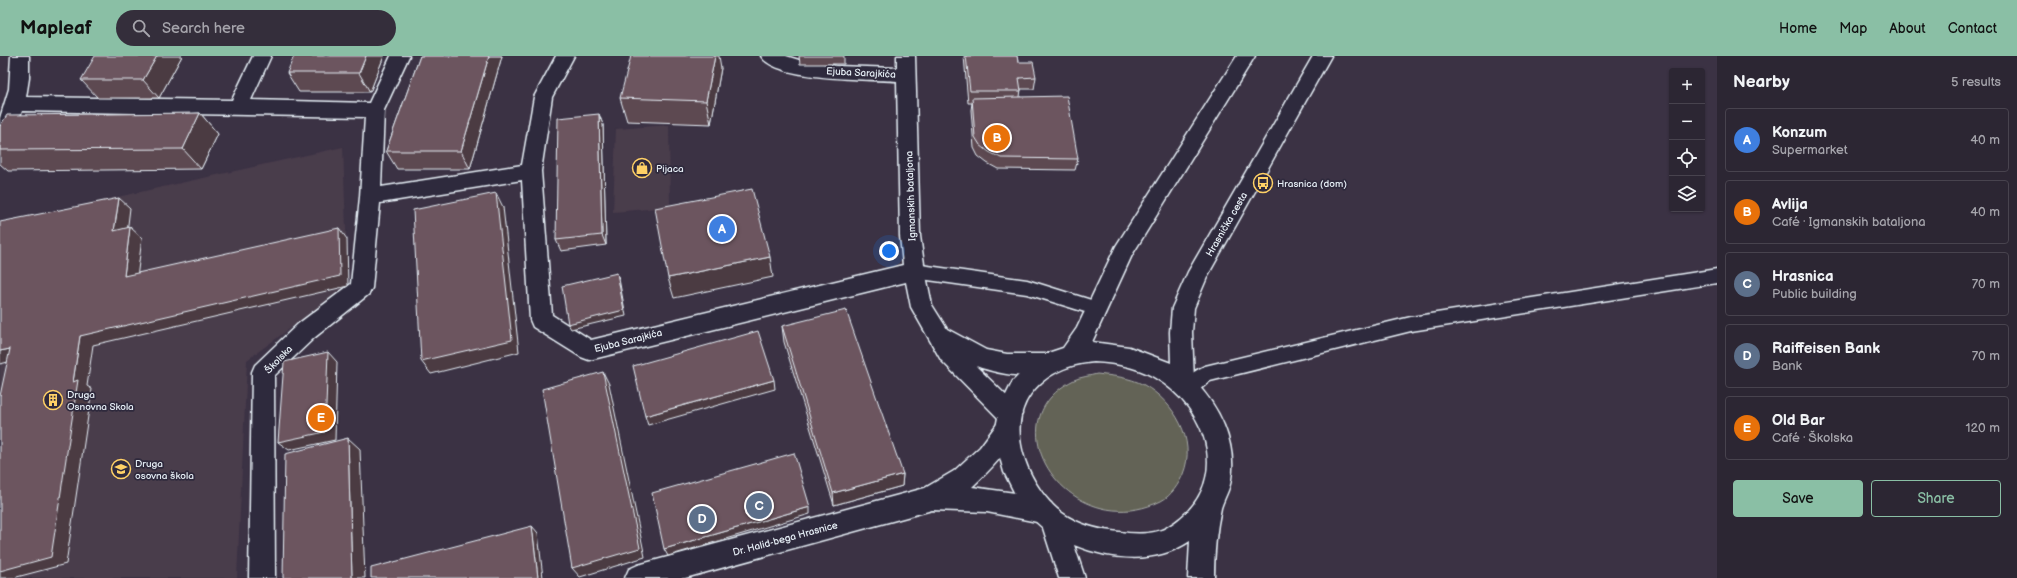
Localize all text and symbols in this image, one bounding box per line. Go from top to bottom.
search box [116,10,396,46]
text: Mapleaf [20,17,92,40]
icon: search [130,17,152,39]
text: Search here [162,19,245,38]
text: Home [1779,20,1817,37]
text: Map [1839,20,1867,37]
text: About [1889,20,1926,37]
text: Contact [1948,20,1997,37]
street label: Ejuba Sarajkića [826,65,896,81]
map controls [1669,68,1705,212]
button: + [1669,68,1705,104]
text: Nearby [1733,72,1790,92]
text: 5 results [1951,74,2001,90]
button: − [1669,104,1705,140]
pin: B [984,123,1010,153]
text: Konzum [1772,123,1827,142]
text: A [1743,132,1751,148]
text: 40 m [1970,132,2000,148]
button: locate [1669,140,1705,176]
text: Supermarket [1772,142,1848,158]
street label: Igmanskih bataljona [903,150,919,241]
shop icon: Pijaca [631,157,653,179]
place label: Pijaca [656,163,684,175]
bus stop icon: Hrasnica (dom) [1252,172,1274,194]
button: layers [1669,176,1705,212]
place label: Hrasnica (dom) [1277,178,1347,190]
street label: Hrasnička cesta [1204,190,1250,259]
text: Avlija [1772,195,1808,214]
text: B [1742,204,1752,220]
text: 40 m [1970,204,2000,220]
pin: A [709,214,735,244]
text: Café · Igmanskih bataljona [1772,214,1926,230]
your location [879,241,899,261]
text: Hrasnica [1772,267,1834,286]
text: C [1742,276,1752,292]
text: 70 m [1972,276,2000,292]
text: Public building [1772,286,1857,302]
street label: Ejuba Sarajkića [593,327,664,355]
text: Raiffeisen Bank [1772,339,1880,358]
street label: Školska [262,343,295,376]
text: D [1742,348,1752,364]
text: 70 m [1972,348,2000,364]
text: Bank [1772,358,1802,374]
building icon: Druga Osnovna Skola [42,389,64,411]
place label: Druga Osnovna Skola [67,389,134,413]
pin: E [308,403,334,433]
text: Old Bar [1772,411,1825,430]
text: E [1743,420,1751,436]
text: 120 m [1965,420,2000,436]
text: Café · Školska [1772,430,1853,446]
school or university icon: Druga osovna škola [110,458,132,480]
place label: Druga osovna škola [135,458,194,482]
button: Save [1733,480,1863,517]
button: Share [1871,480,2001,517]
pin: C [746,491,772,521]
pin: D [689,504,715,534]
street label: Dr. Halid-bega Hrasnice [731,519,839,559]

